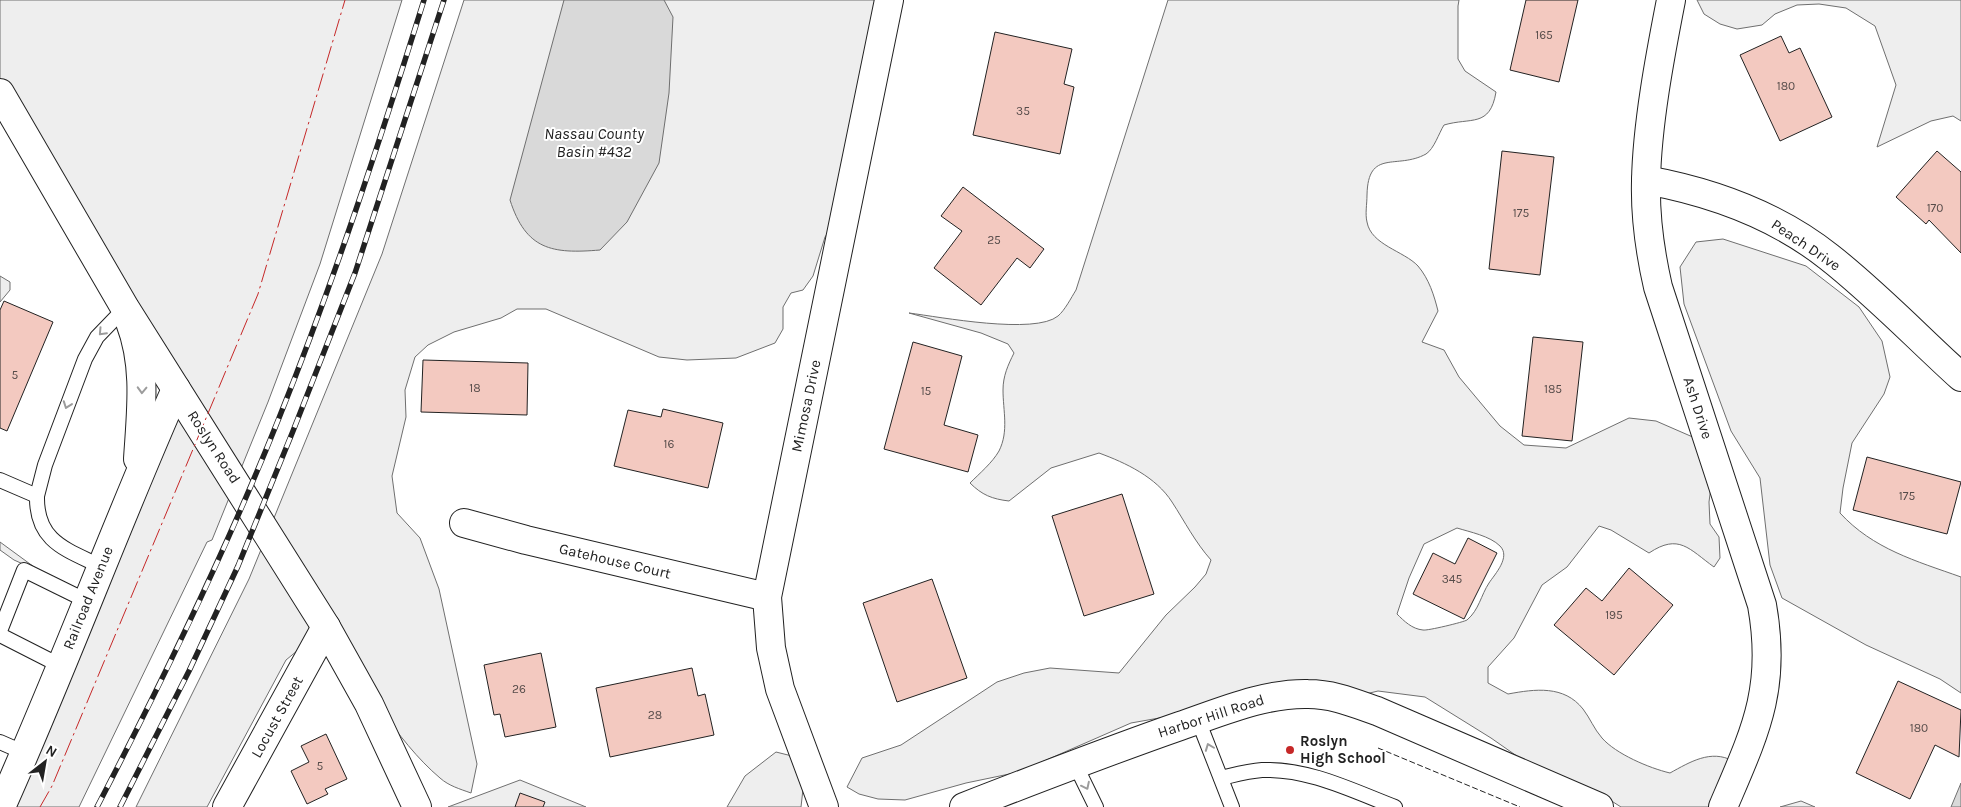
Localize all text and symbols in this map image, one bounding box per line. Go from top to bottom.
house number: 165 [1535,28,1553,42]
house number: 180 [1777,79,1795,93]
house number: 35 [1016,104,1030,118]
water label: Nassau County Basin #432 [544,124,645,161]
house number: 170 [1927,201,1943,215]
house number: 175 [1513,206,1529,220]
street label: Peach Drive [1768,215,1844,275]
house number: 25 [987,233,1001,247]
one-way arrow [99,326,108,335]
street label: Mimosa Drive [787,358,825,454]
house number: 5 [12,368,19,382]
street label: Ash Drive [1680,375,1716,441]
house number: 18 [469,381,481,395]
house number: 185 [1544,382,1562,396]
house number: 15 [921,384,932,398]
one-way arrow [137,386,147,394]
one-way arrow [63,400,73,408]
street label: Roslyn Road [184,407,244,487]
house number: 16 [664,437,675,451]
house number: 175 [1899,489,1915,503]
street label: Gatehouse Court [557,539,673,583]
street label: Railroad Avenue [59,544,117,652]
house number: 345 [1442,572,1463,586]
house number: 195 [1605,608,1623,622]
street label: Locust Street [247,673,307,761]
house number: 26 [512,682,526,696]
street label: Harbor Hill Road [1156,690,1266,742]
house number: 28 [648,708,662,722]
house number: 180 [1910,721,1928,735]
place label: Roslyn High School [1300,732,1386,767]
north arrow [20,737,70,787]
text: N [43,741,60,761]
one-way arrow [1205,743,1215,752]
marker: Roslyn High School [1284,744,1296,756]
house number: 5 [317,759,324,773]
one-way arrow [1080,781,1090,790]

